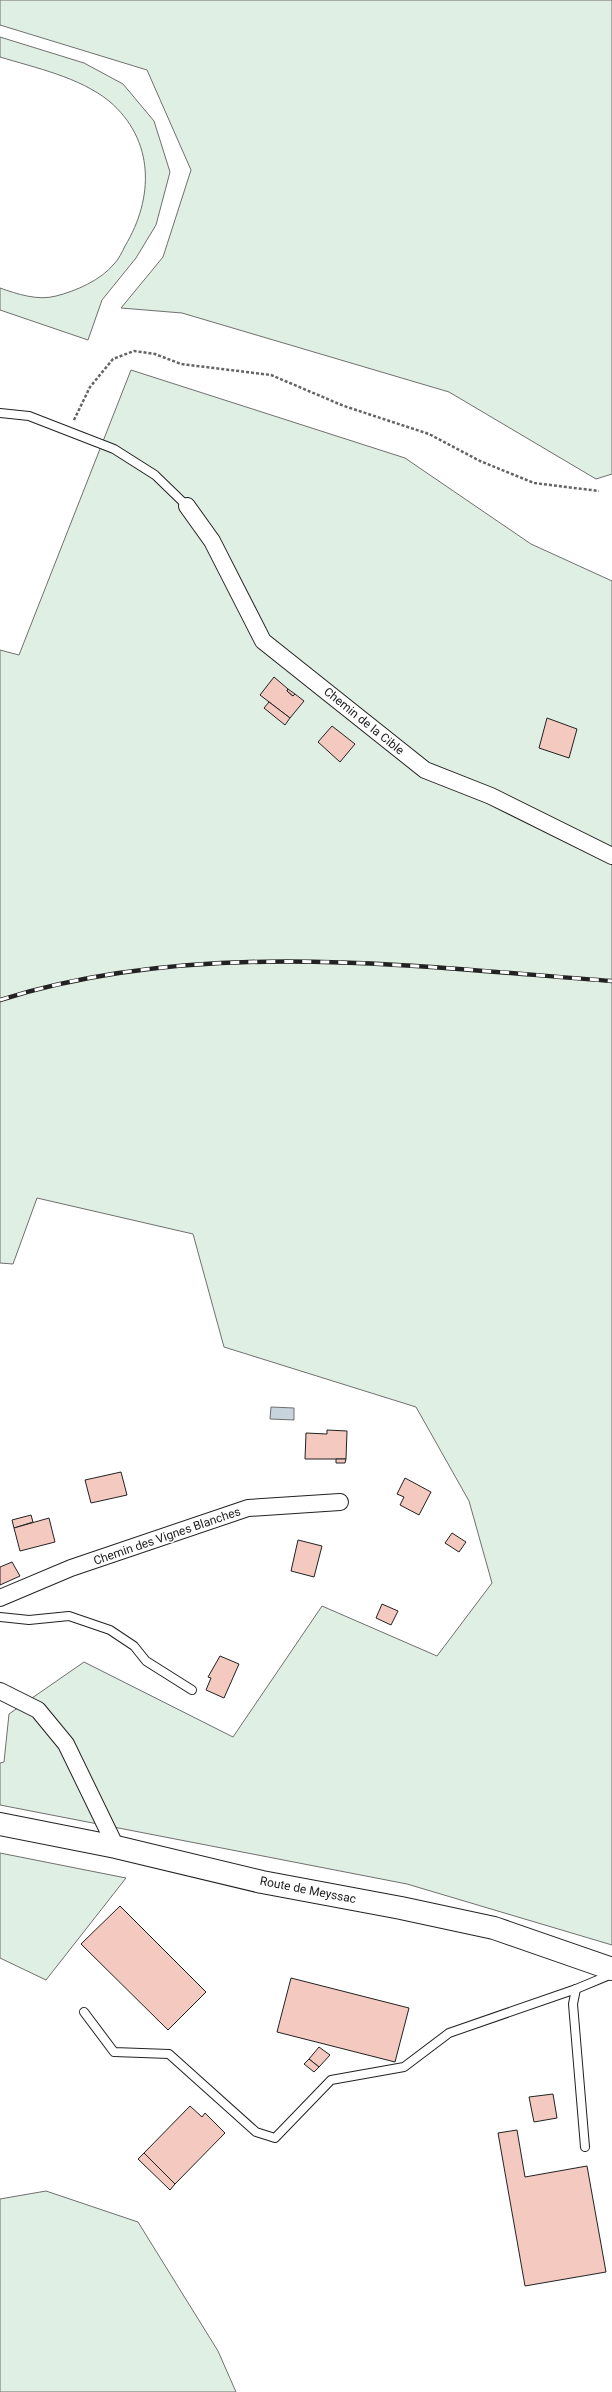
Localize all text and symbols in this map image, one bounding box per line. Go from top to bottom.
street label: Chemin de la Cible [321,684,407,758]
street label: Chemin des Vignes Blanches [92,1504,242,1568]
street label: Route de Meyssac [259,1874,357,1906]

